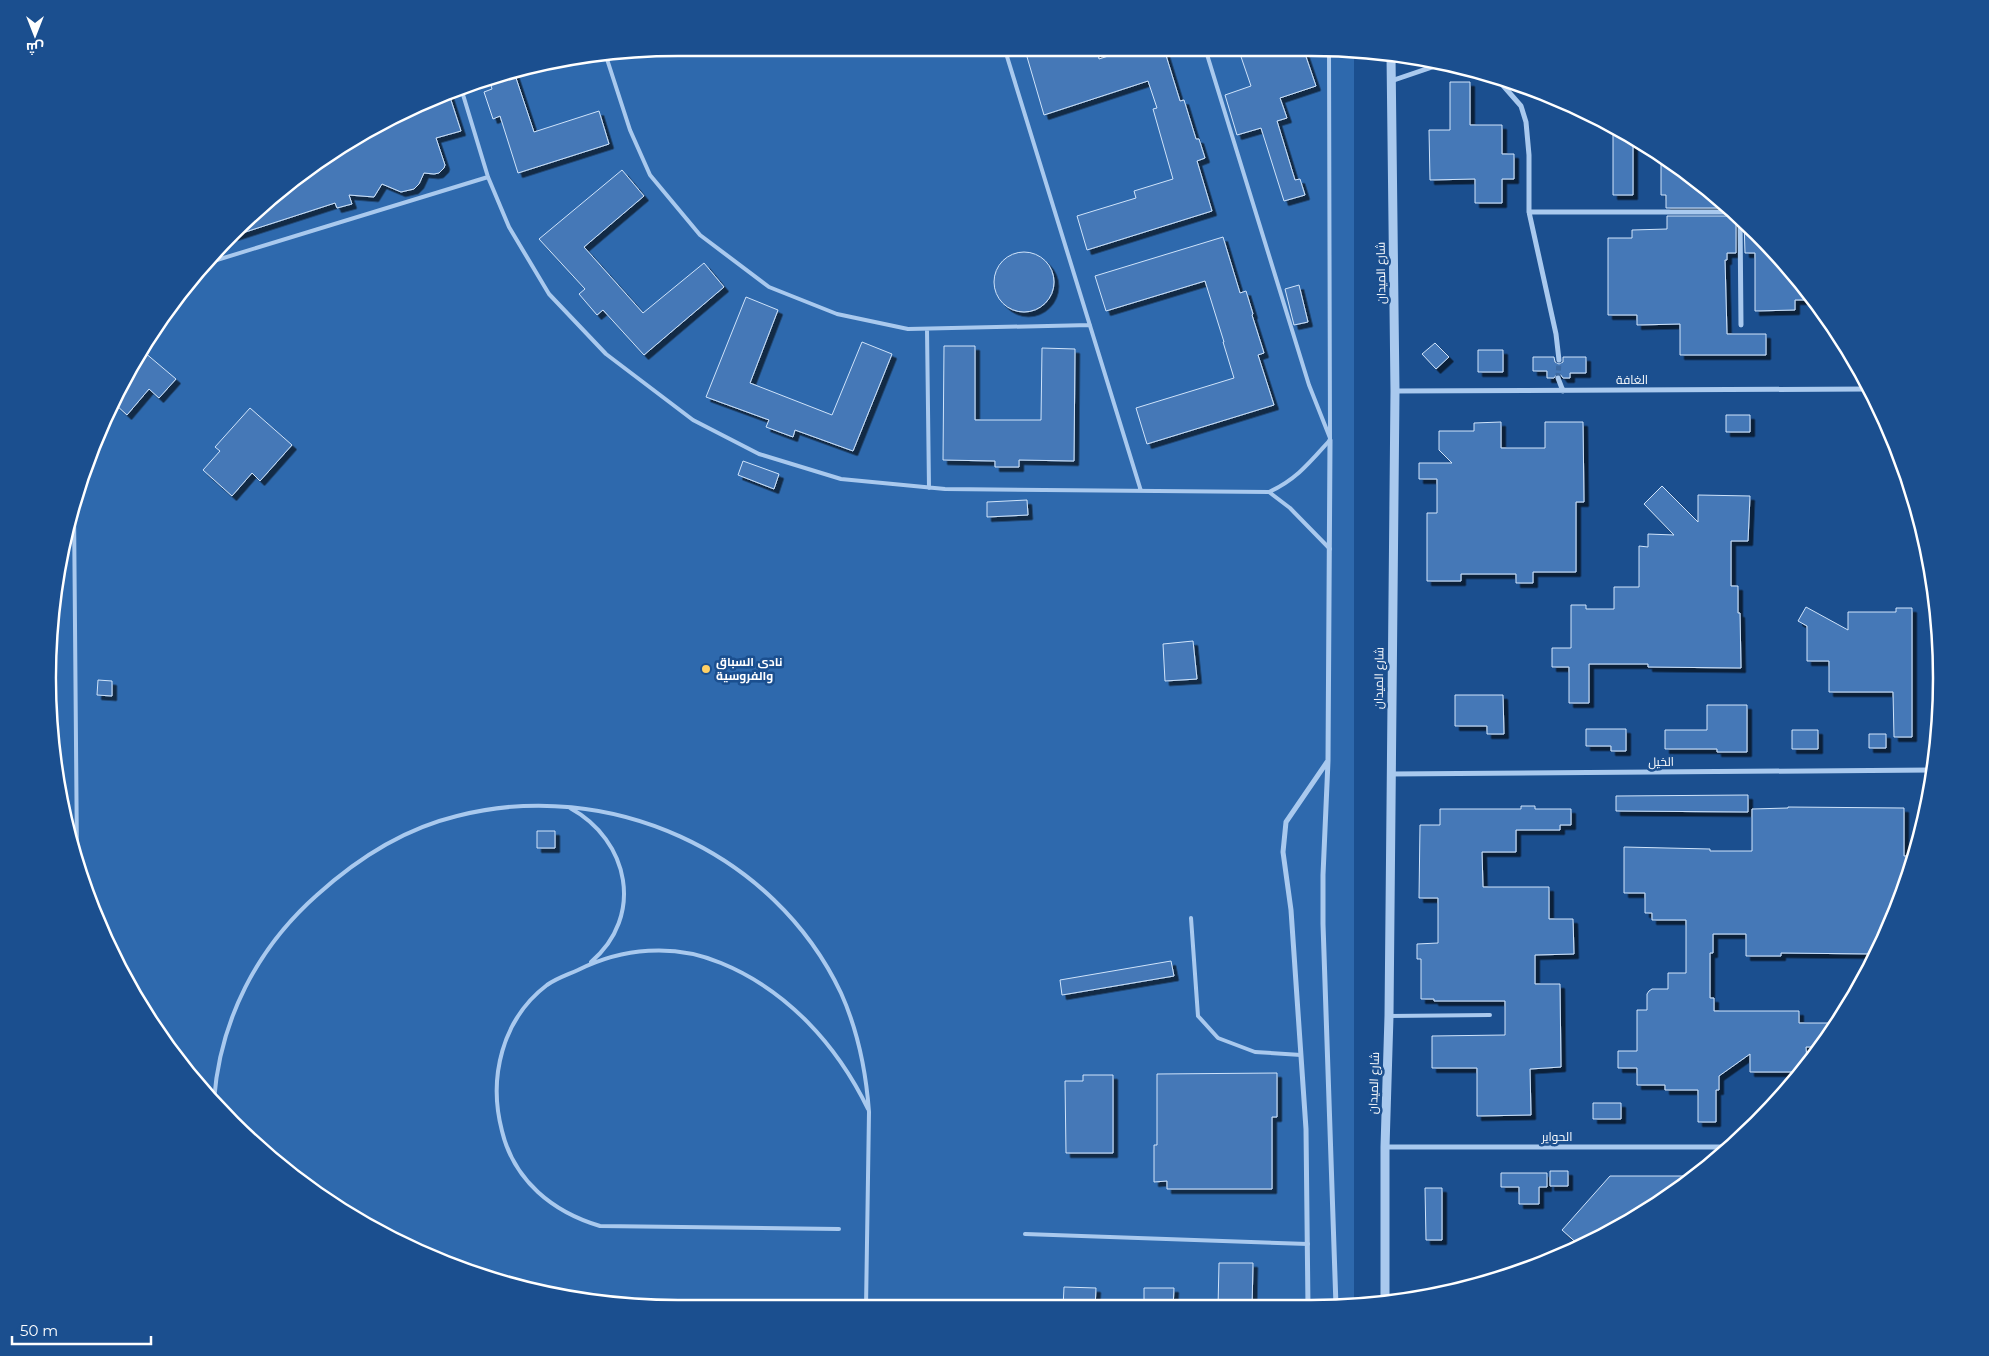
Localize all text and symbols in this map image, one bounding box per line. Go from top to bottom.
north arrow [10,10,60,60]
text: ش [26,39,44,57]
street label: شارع الميدان [1372,242,1390,304]
street label: الغافة [1616,372,1648,387]
street label: شارع الميدان [1370,647,1388,709]
place label: نادي السباق والفروسية [716,654,783,684]
marker: نادي السباق والفروسية [700,663,712,675]
street label: الخيل [1648,754,1674,769]
street label: شارع الميدان [1365,1052,1383,1114]
street label: الحواير [1541,1129,1572,1144]
scale bar [12,1314,151,1346]
text: 50 m [20,1321,58,1340]

